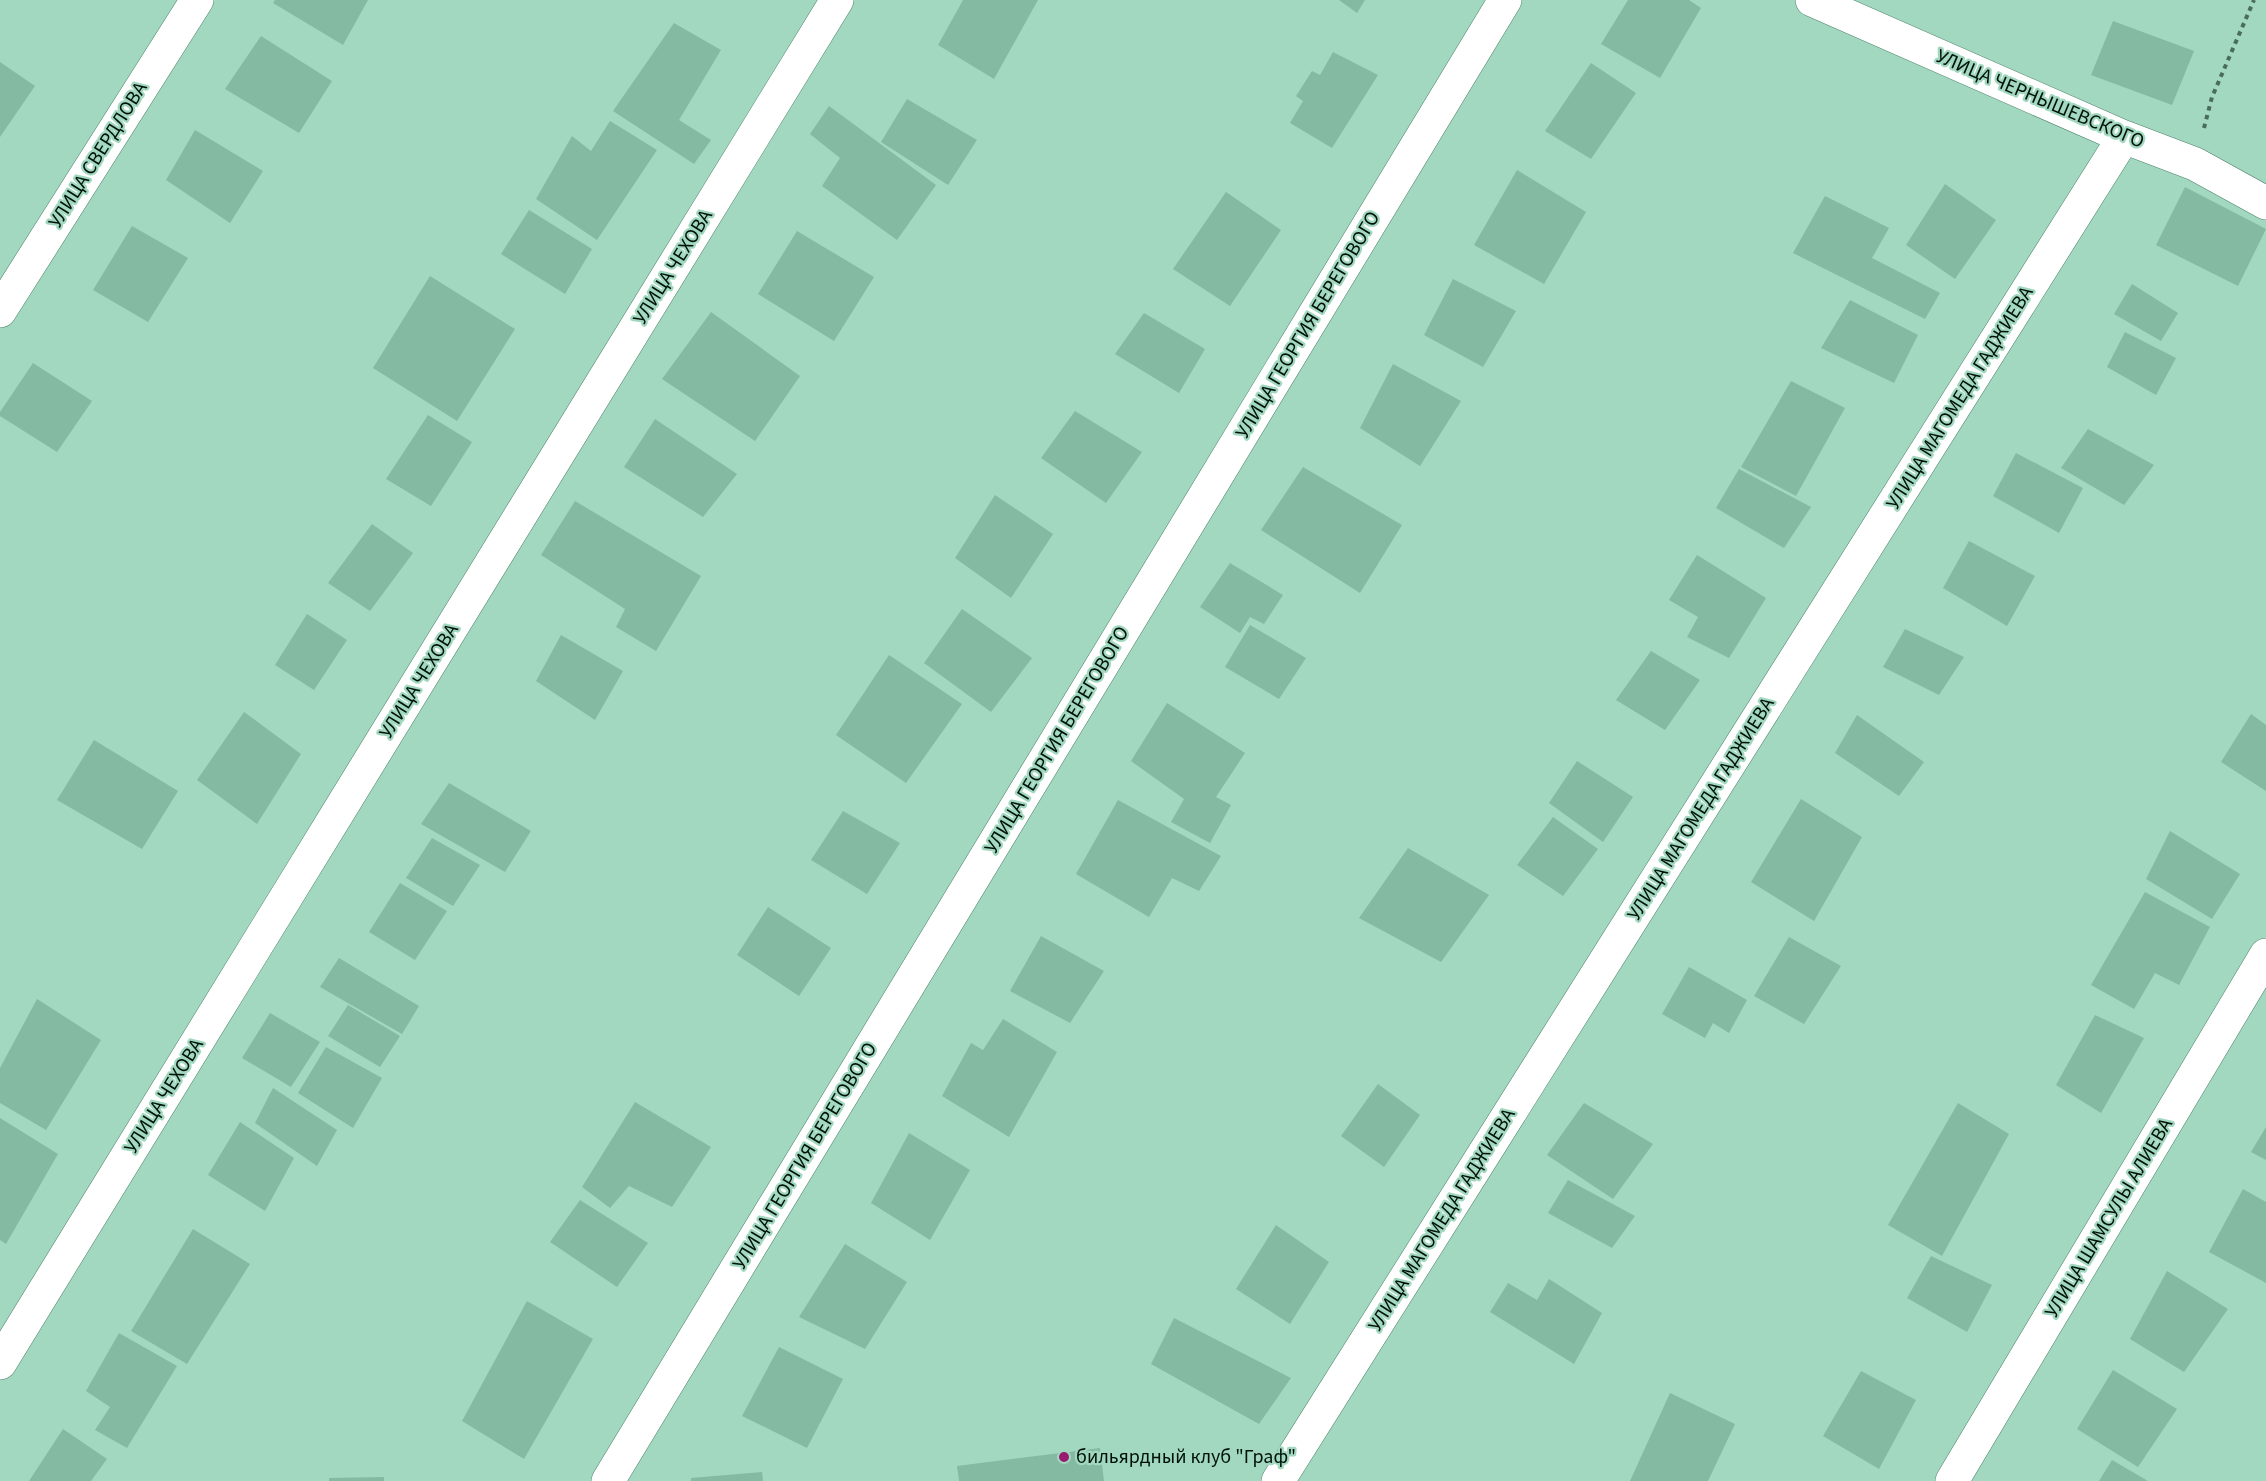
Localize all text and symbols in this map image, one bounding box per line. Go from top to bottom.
street label: УЛИЦА ЧЕРНЫШЕВСКОГО [1932,42,2148,156]
street label: УЛИЦА СВЕРДЛОВА [42,76,154,234]
street label: УЛИЦА ЧЕХОВА [626,204,720,330]
street label: УЛИЦА ГЕОРГИЯ БЕРЕГОВОГО [1229,206,1387,444]
street label: УЛИЦА МАГОМЕДА ГАДЖИЕВА [1880,281,2040,515]
street label: УЛИЦА ЧЕХОВА [372,618,466,744]
street label: УЛИЦА ГЕОРГИЯ БЕРЕГОВОГО [978,621,1136,859]
street label: УЛИЦА МАГОМЕДА ГАДЖИЕВА [1621,692,1781,926]
street label: УЛИЦА ЧЕХОВА [117,1033,211,1159]
street label: УЛИЦА ГЕОРГИЯ БЕРЕГОВОГО [726,1037,884,1275]
street label: УЛИЦА МАГОМЕДА ГАДЖИЕВА [1362,1103,1522,1337]
street label: УЛИЦА ШАМСУЛЫ АЛИЕВА [2038,1113,2180,1323]
place label: бильярдный клуб "Граф" [1076,1443,1296,1471]
marker: бильярдный клуб "Граф" [1057,1450,1071,1464]

